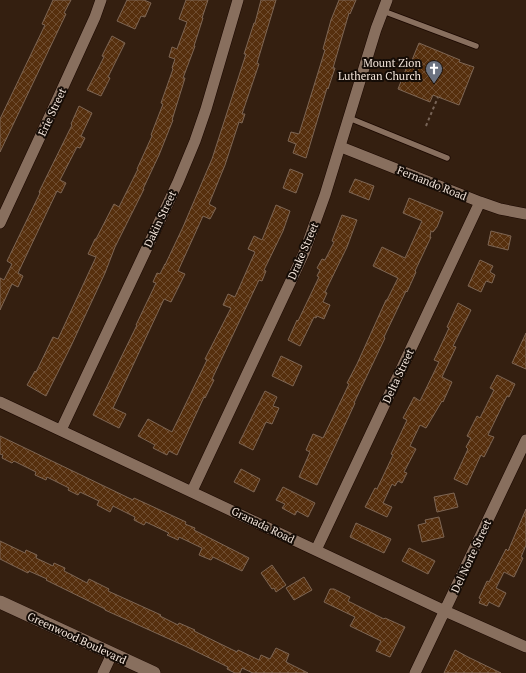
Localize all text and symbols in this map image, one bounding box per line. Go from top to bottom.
place label: Mount Zion Lutheran Church [338,56,422,83]
church icon: Mount Zion Lutheran Church [424,59,444,84]
street label: Erie Street [35,86,69,138]
street label: Fernando Road [395,163,469,203]
street label: Dakin Street [141,188,179,250]
street label: Drake Street [285,220,321,282]
street label: Delta Street [379,347,417,405]
street label: Granada Road [229,504,297,546]
street label: Del Norte Street [448,517,494,595]
street label: Greenwood Boulevard [25,609,129,667]

